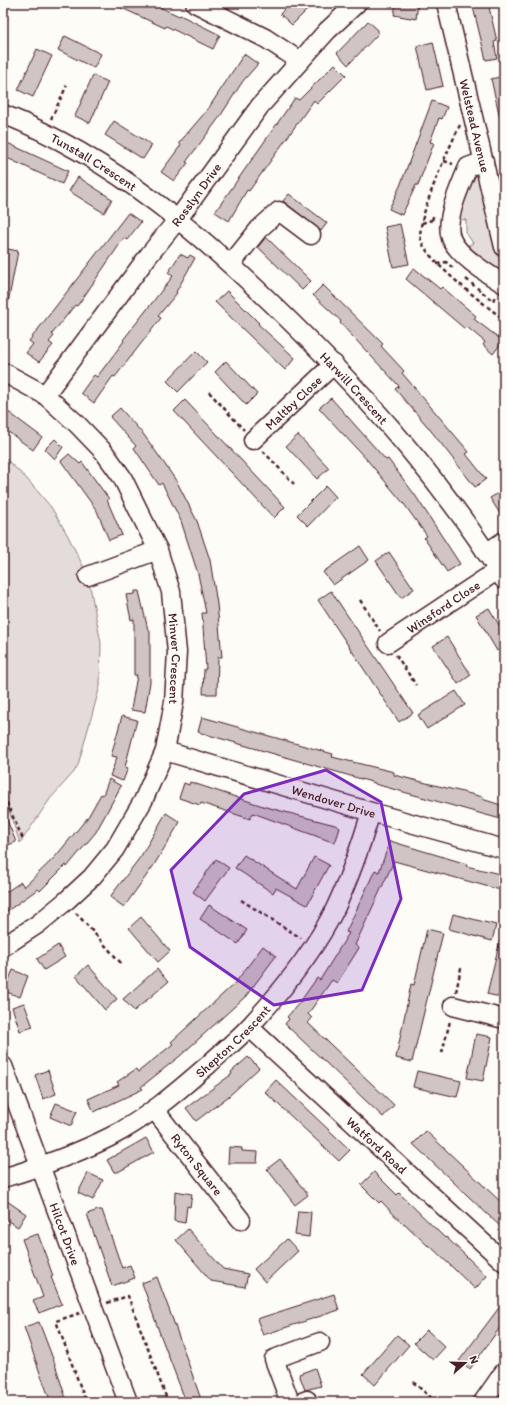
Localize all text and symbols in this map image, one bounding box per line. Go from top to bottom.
street label: Welstead Avenue [457,77,493,174]
street label: Tunstall Crescent [48,130,140,194]
street label: Rosslyn Drive [168,160,224,229]
street label: Harwill Crescent [317,349,392,427]
street label: Maltby Close [262,372,325,433]
street label: Winsford Close [403,577,483,636]
street label: Minver Crescent [166,612,185,705]
street label: Wendover Drive [290,781,378,821]
street label: Shepton Crescent [192,1002,273,1080]
street label: Watford Road [343,1113,410,1177]
street label: Ryton Square [168,1130,226,1198]
street label: Hilcot Drive [47,1200,84,1267]
north arrow [445,1343,485,1383]
text: N [467,1354,481,1365]

